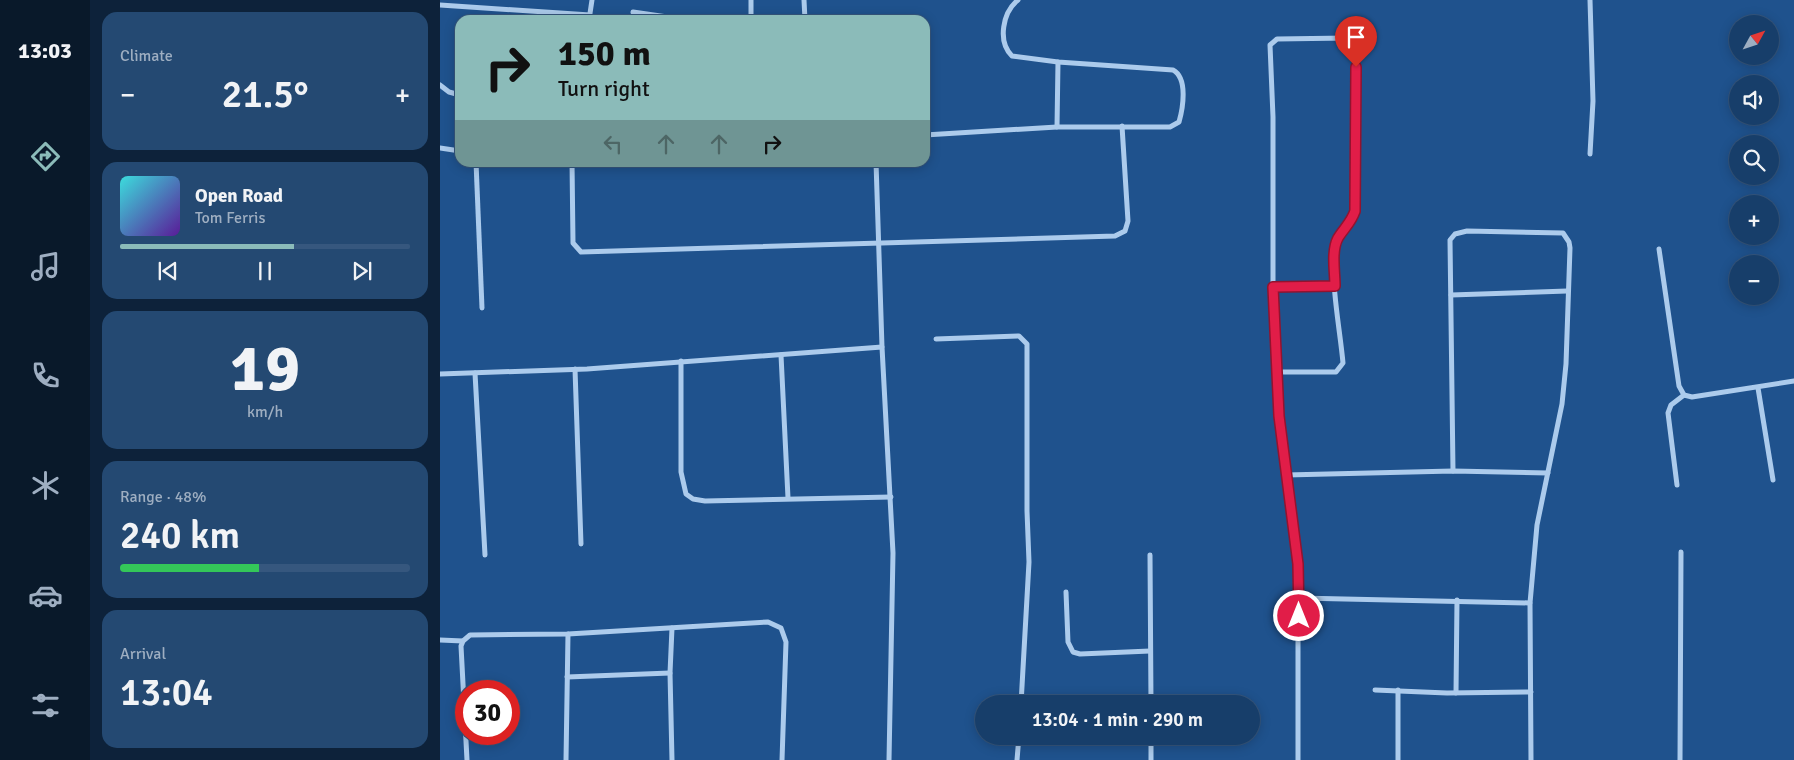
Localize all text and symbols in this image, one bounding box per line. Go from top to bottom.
north arrow [1729,15,1779,65]
map controls [1729,15,1779,305]
pin [1335,16,1377,67]
icon: arrive [1342,23,1370,51]
text: 150 m [558,32,651,75]
icon: right [475,35,540,100]
text: 13:03 [18,37,72,64]
text: Climate [120,46,173,66]
text: 21.5° [222,71,308,118]
text: Turn right [558,75,650,102]
button: sound [1729,75,1779,125]
text: − [120,78,135,112]
text: + [395,78,410,112]
icon: left [599,130,627,158]
icon: ahead [652,130,680,158]
icon: ahead [705,130,733,158]
icon: right [758,130,786,158]
button: search [1729,135,1779,185]
icon: directions [28,139,63,174]
text: Open Road [195,184,283,208]
button: + [1729,195,1779,245]
text: Tom Ferris [195,208,265,228]
icon: music [28,249,63,284]
button: − [1729,255,1779,305]
icon: previous [154,257,182,285]
icon: pause [251,257,279,285]
icon: next [348,257,376,285]
text: 19 [230,329,300,409]
icon: phone [28,358,63,393]
text: km/h [247,402,283,422]
icon: climate [28,468,63,503]
text: Range · 48% [120,487,206,507]
text: 240 km [120,512,240,559]
icon: car [28,578,63,613]
position arrow [1272,589,1324,641]
text: Arrival [120,644,166,664]
text: 13:04 [120,669,213,716]
speed limit sign: 30 [455,680,520,745]
icon: filters [28,688,63,723]
text: 13:04 · 1 min · 290 m [1032,708,1203,732]

